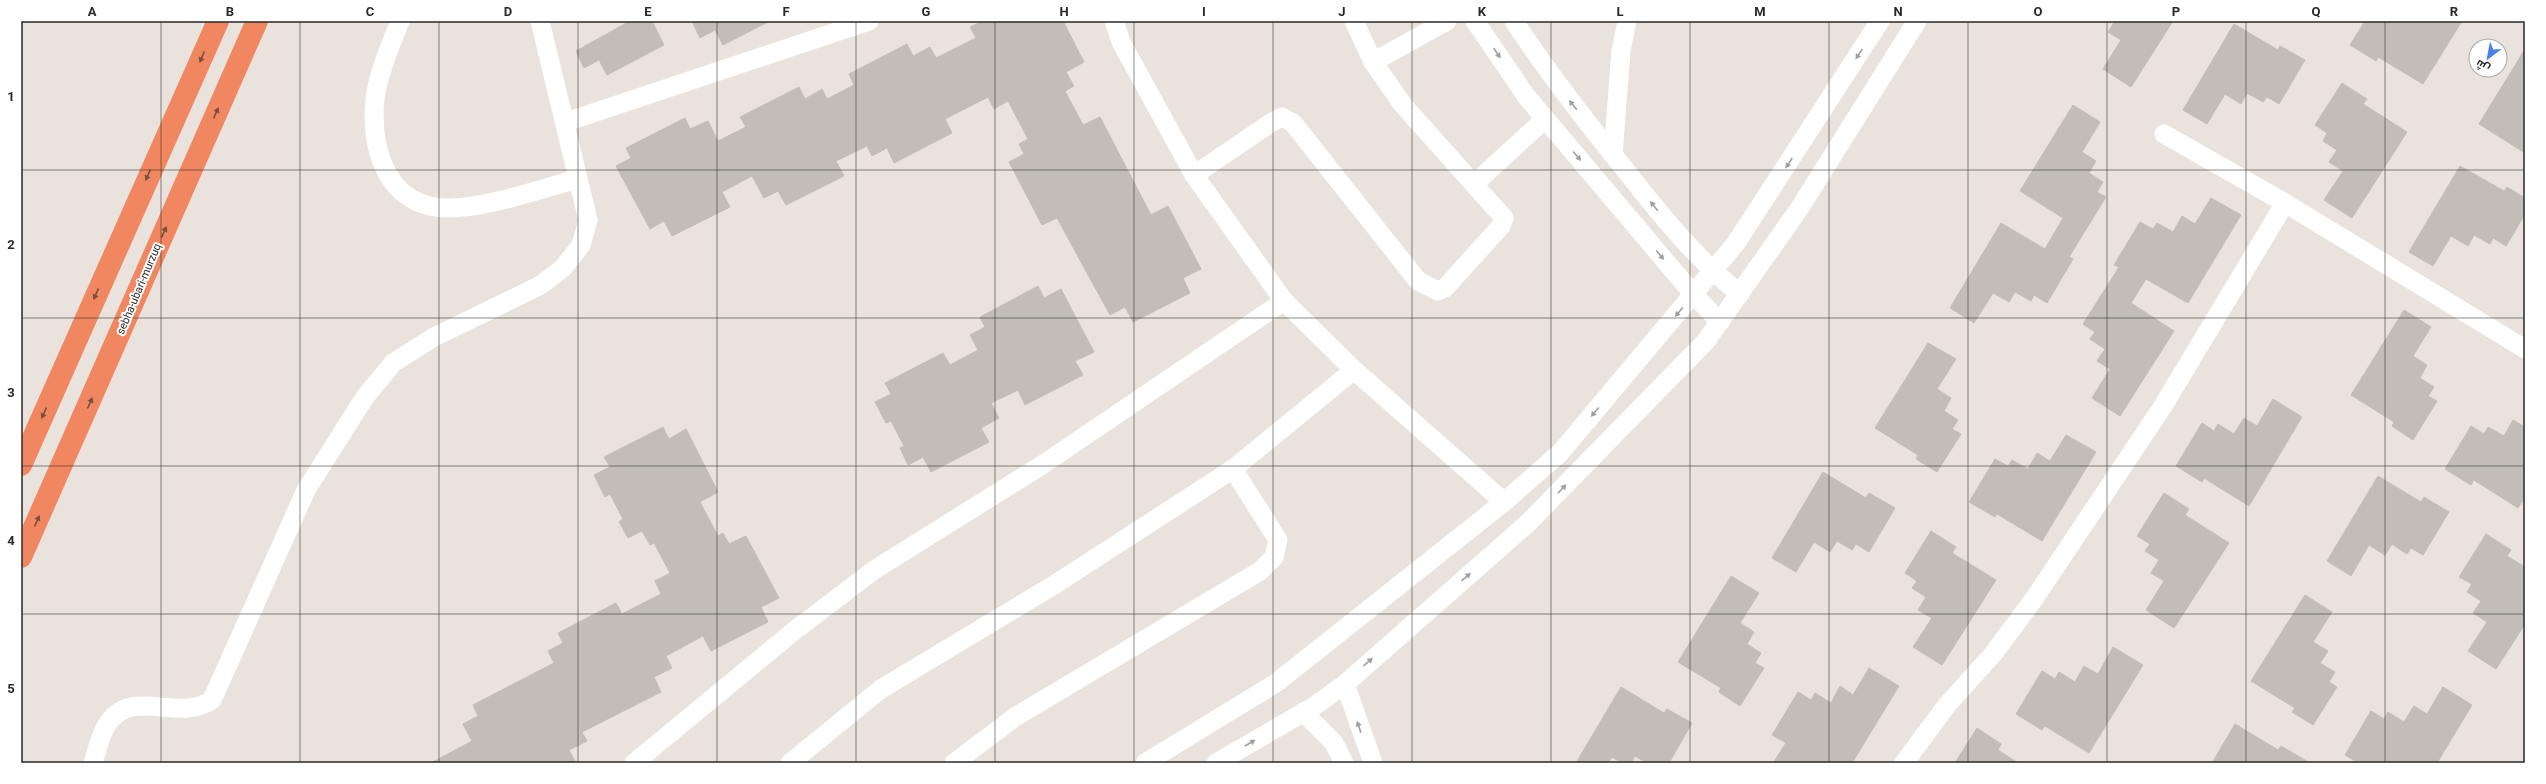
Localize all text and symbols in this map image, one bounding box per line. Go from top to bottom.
text: A [88,4,97,19]
text: B [226,4,234,19]
text: C [366,4,375,19]
text: D [504,4,512,19]
text: E [644,4,652,19]
text: F [782,4,790,19]
text: G [922,4,931,19]
text: H [1059,4,1069,19]
text: I [1202,4,1206,19]
text: J [1338,4,1346,19]
text: K [1478,4,1487,19]
text: L [1616,4,1624,19]
text: M [1754,4,1766,19]
text: N [1893,4,1903,19]
text: O [2034,4,2043,19]
text: P [2172,4,2180,19]
text: Q [2312,4,2321,19]
text: R [2450,4,2459,19]
north arrow [2468,38,2508,78]
one-way arrow [1493,48,1501,58]
one-way arrow [1855,49,1863,59]
one-way arrow [199,51,205,62]
text: ش [2474,57,2492,75]
text: 1 [7,89,15,104]
one-way arrow [1568,99,1577,110]
one-way arrow [213,107,219,118]
one-way arrow [1572,151,1581,161]
one-way arrow [1785,157,1792,169]
one-way arrow [145,169,151,181]
one-way arrow [1650,201,1658,211]
one-way arrow [161,225,167,237]
text: 2 [7,237,15,252]
street label: sebha-ubari-murzuq [114,242,164,336]
one-way arrow [1656,250,1665,261]
one-way arrow [93,288,99,300]
one-way arrow [1674,307,1683,318]
text: 3 [7,385,15,400]
one-way arrow [87,397,93,408]
one-way arrow [1590,407,1599,417]
one-way arrow [41,408,47,419]
one-way arrow [1557,484,1567,494]
one-way arrow [34,516,40,527]
text: 4 [7,533,15,548]
one-way arrow [1461,572,1472,581]
one-way arrow [1363,658,1374,667]
text: 5 [7,681,15,696]
one-way arrow [1356,720,1362,732]
one-way arrow [1244,740,1256,747]

